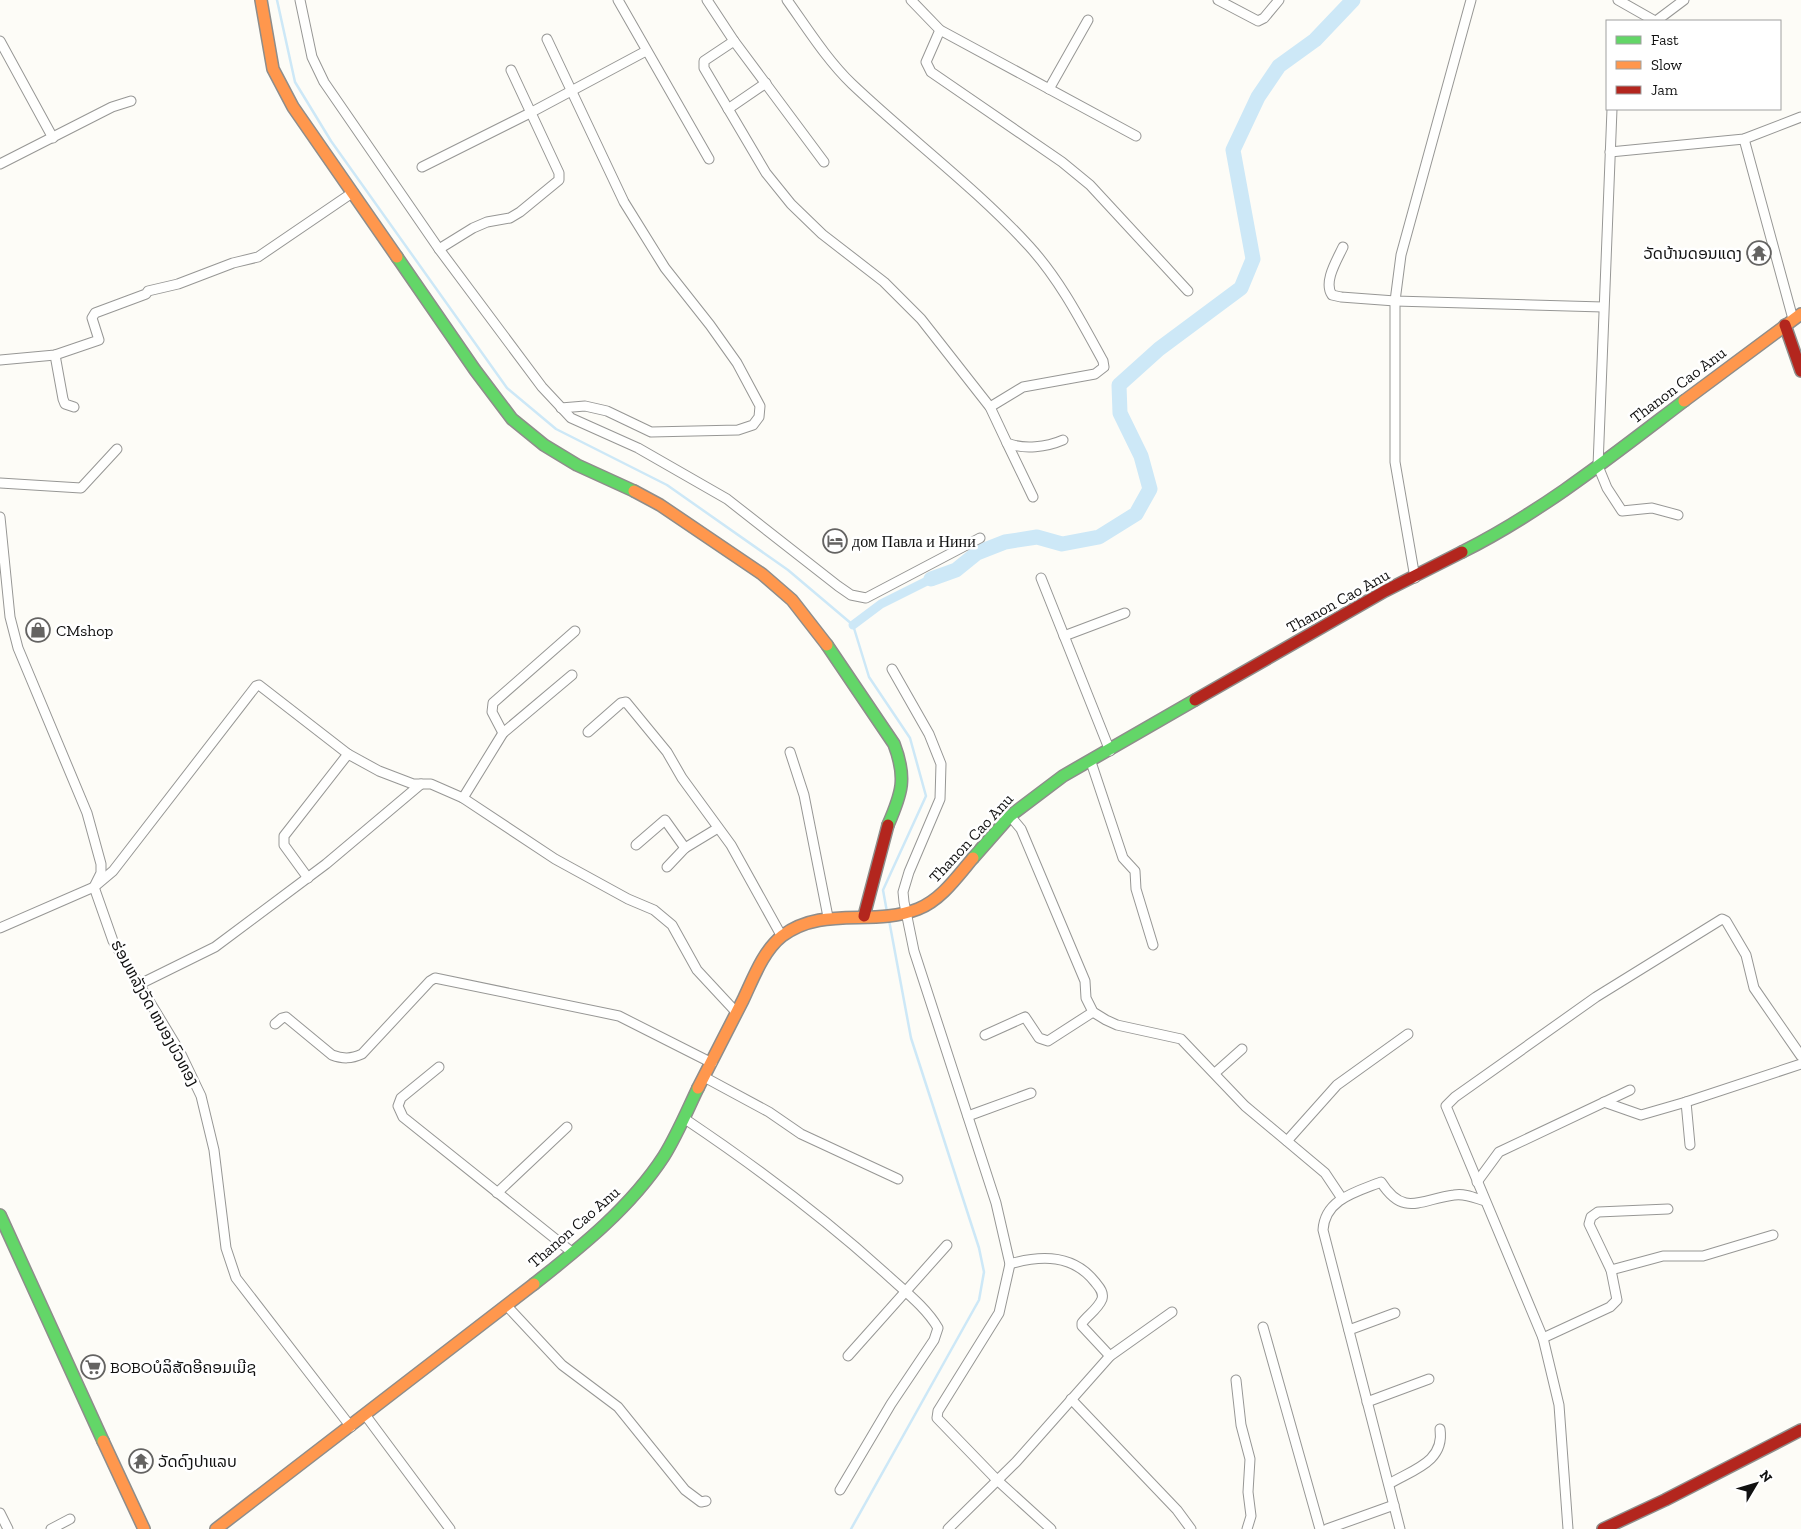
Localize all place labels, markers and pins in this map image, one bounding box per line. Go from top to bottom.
temple icon: ວັດບ້ານດອນແດງ [1746,240,1772,266]
place label: ວັດບ້ານດອນແດງ [1643,244,1742,263]
hotel icon: дом Павла и Нини [822,528,848,554]
place label: дом Павла и Нини [852,532,976,551]
shop icon: CMshop [25,617,51,643]
place label: CMshop [56,621,114,640]
supermarket icon: BOBOບໍລິສັດອີຄອມເມີຊ [80,1354,106,1380]
place label: BOBOບໍລິສັດອີຄອມເມີຊ [110,1358,256,1377]
temple icon: ວັດດົງປາແລບ [128,1448,154,1474]
place label: ວັດດົງປາແລບ [158,1452,237,1471]

